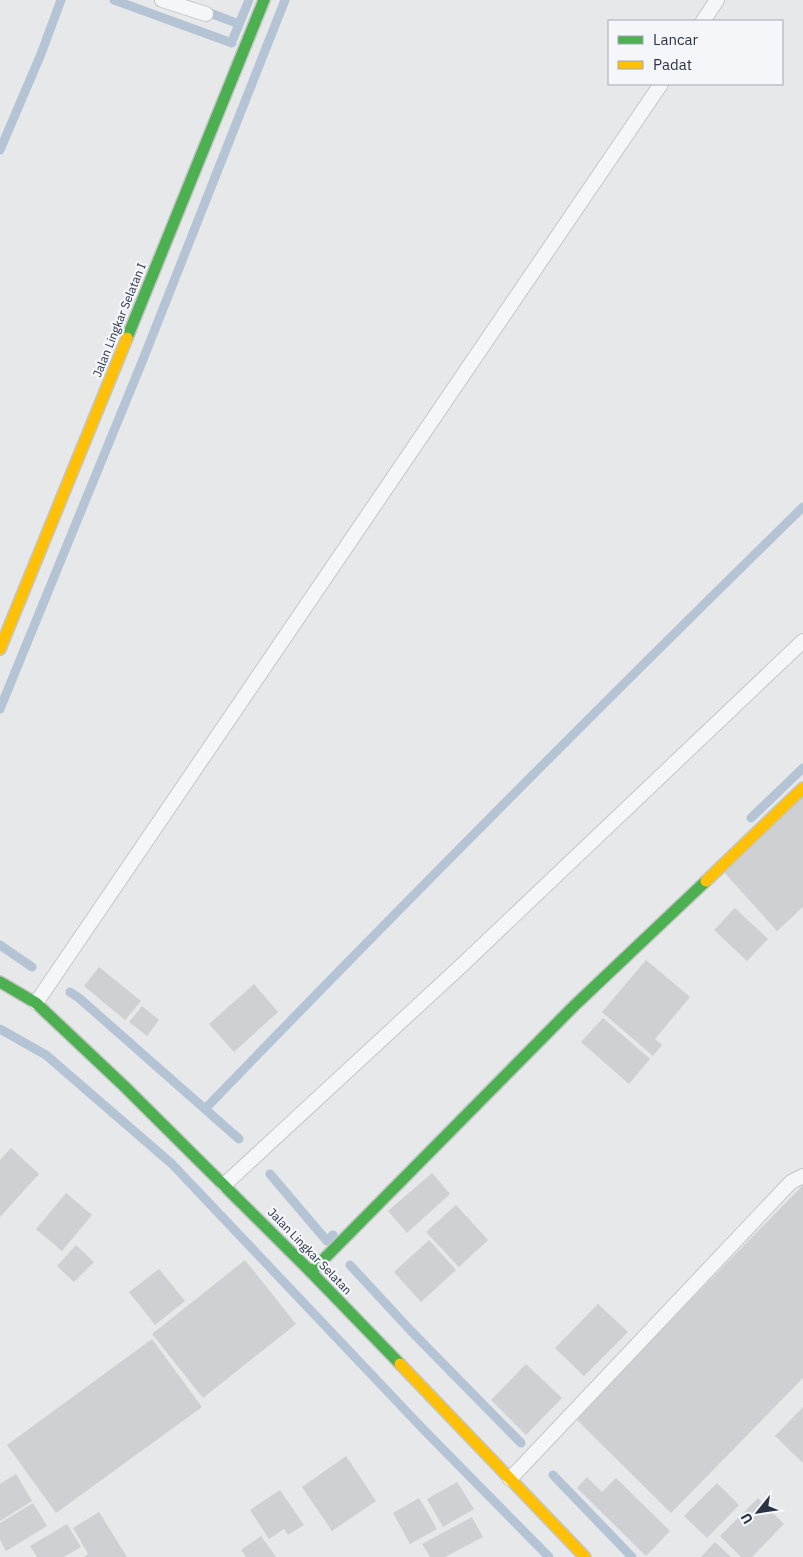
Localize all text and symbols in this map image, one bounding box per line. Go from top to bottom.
legend [608,20,783,85]
text: Lancar [653,30,699,49]
text: Padat [653,55,692,74]
street label: Jalan Lingkar Selatan I [89,260,149,379]
street label: Jalan Lingkar Selatan [265,1205,355,1297]
north arrow [733,1487,783,1537]
text: U [737,1510,757,1527]

